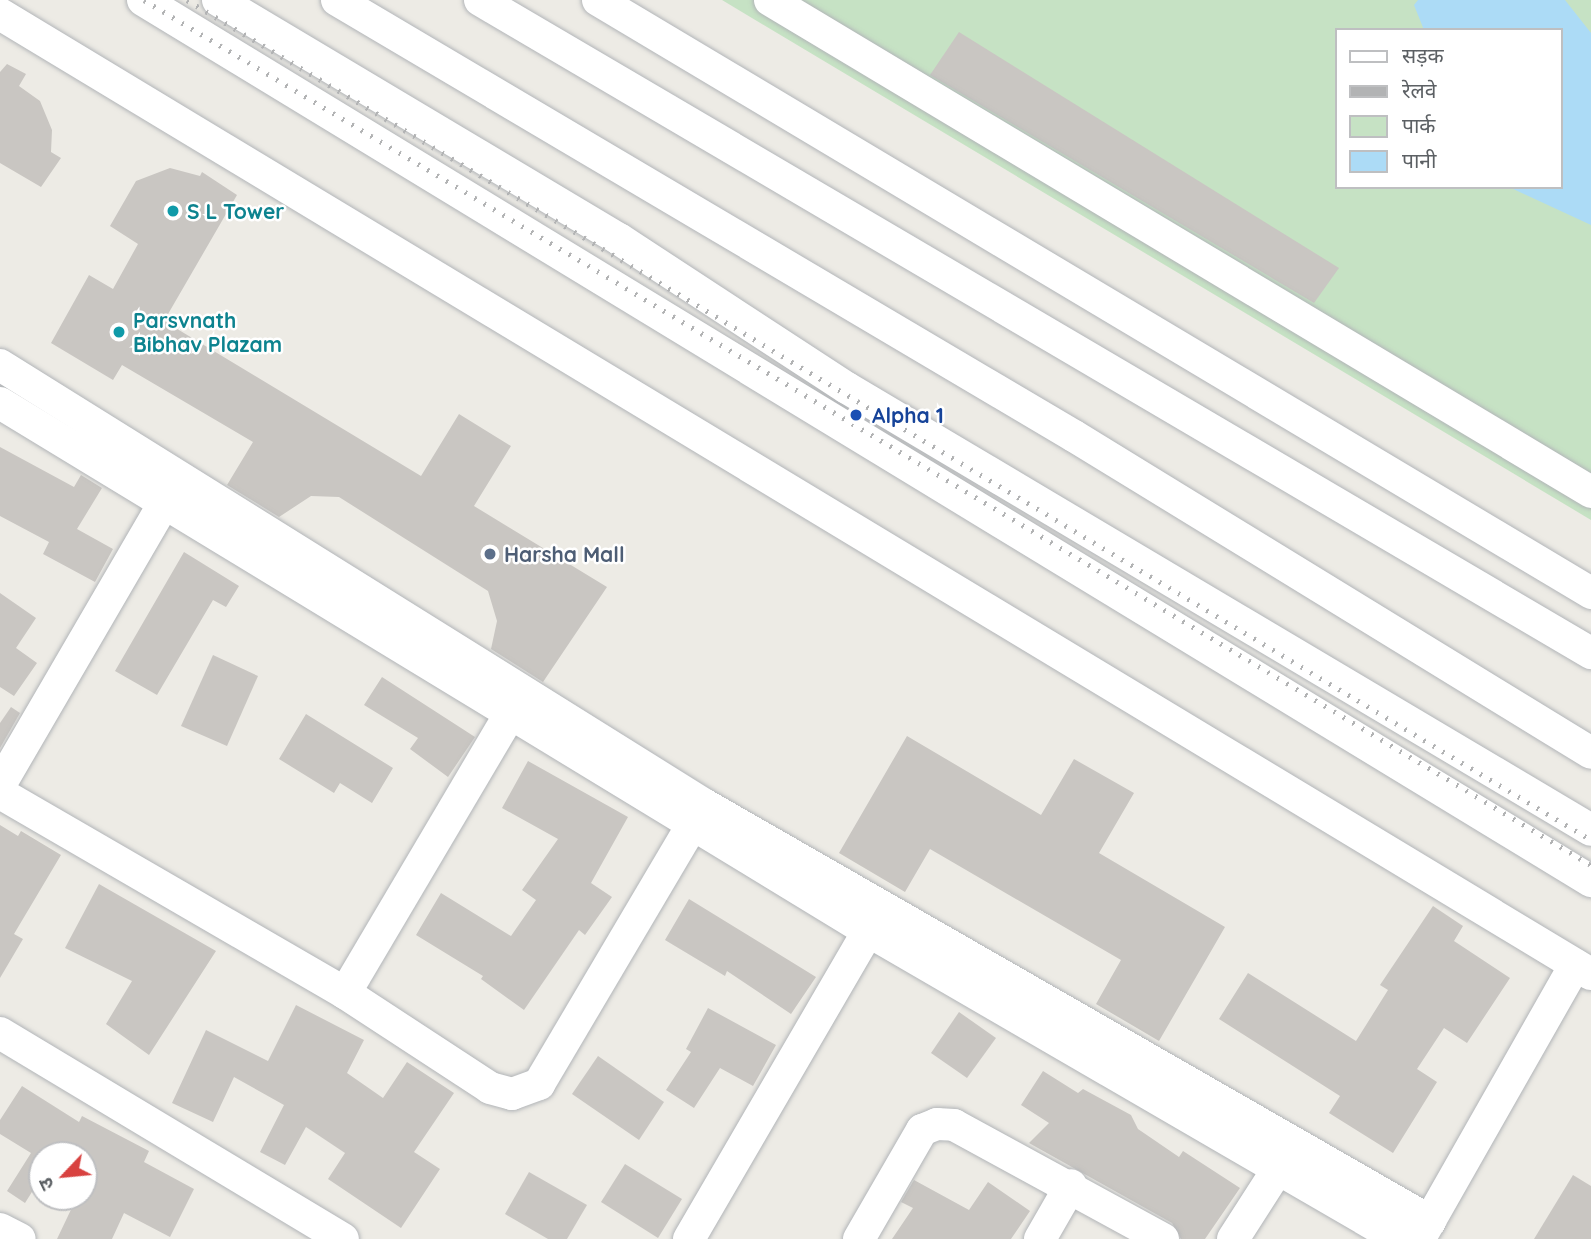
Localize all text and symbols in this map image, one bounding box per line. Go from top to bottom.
legend [1336,28,1563,189]
text: सड़क [1402,42,1444,68]
text: रेलवे [1402,77,1437,103]
text: पार्क [1402,112,1436,138]
text: पानी [1402,147,1436,173]
place label: S L Tower [187,198,284,224]
marker: S L Tower [165,203,181,219]
place label: Parsvnath Bibhav Plazam [133,307,282,357]
marker: Parsvnath Bibhav Plazam [111,324,127,340]
place label: Alpha 1 [872,402,944,428]
marker: Alpha 1 [846,405,866,425]
place label: Harsha Mall [504,541,625,567]
marker: Harsha Mall [482,546,498,562]
north arrow [28,1141,98,1211]
text: उ [33,1174,59,1195]

